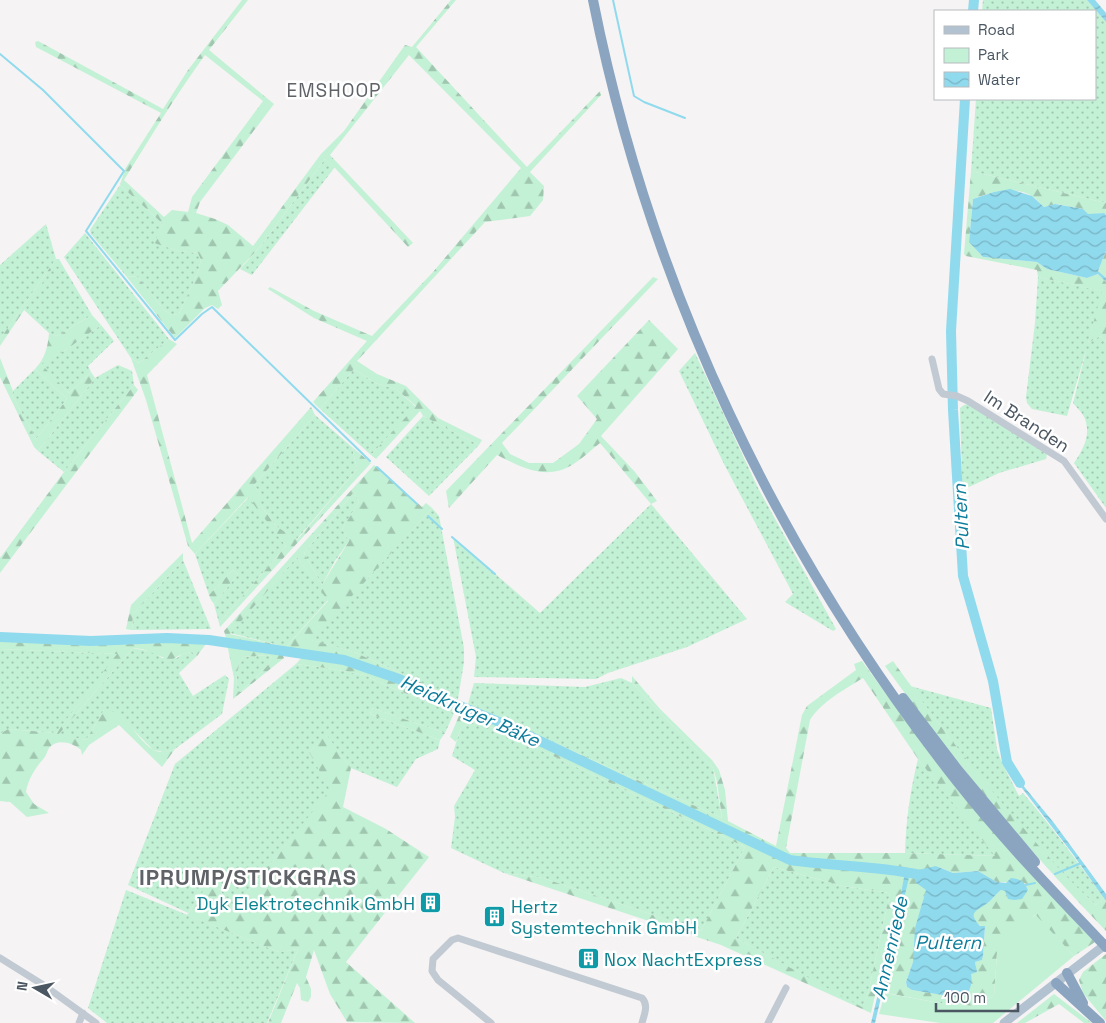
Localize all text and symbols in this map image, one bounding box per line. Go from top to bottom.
legend [934,10,1096,100]
text: Road [978,20,1015,39]
text: Park [978,45,1009,64]
text: Water [978,70,1021,89]
district label: EMSHOOP [286,78,382,103]
street label: Im Branden [980,385,1074,457]
water label: Pultern [947,483,975,551]
water label: Heidkruger Bäke [397,669,544,753]
district label: IPRUMP/STICKGRAS [139,863,357,891]
building icon: Dyk Elektrotechnik GmbH [419,891,443,915]
place label: Dyk Elektrotechnik GmbH [196,892,415,915]
water label: Annenriede [866,893,914,1002]
place label: Hertz Systemtechnik GmbH [511,895,697,939]
building icon: Hertz Systemtechnik GmbH [483,904,507,928]
water label: Pultern [915,930,981,955]
building icon: Nox NachtExpress [576,947,600,971]
place label: Nox NachtExpress [604,948,762,971]
north arrow [10,963,60,1013]
text: N [13,980,32,992]
scale bar [936,980,1018,1012]
text: 100 m [944,988,986,1007]

